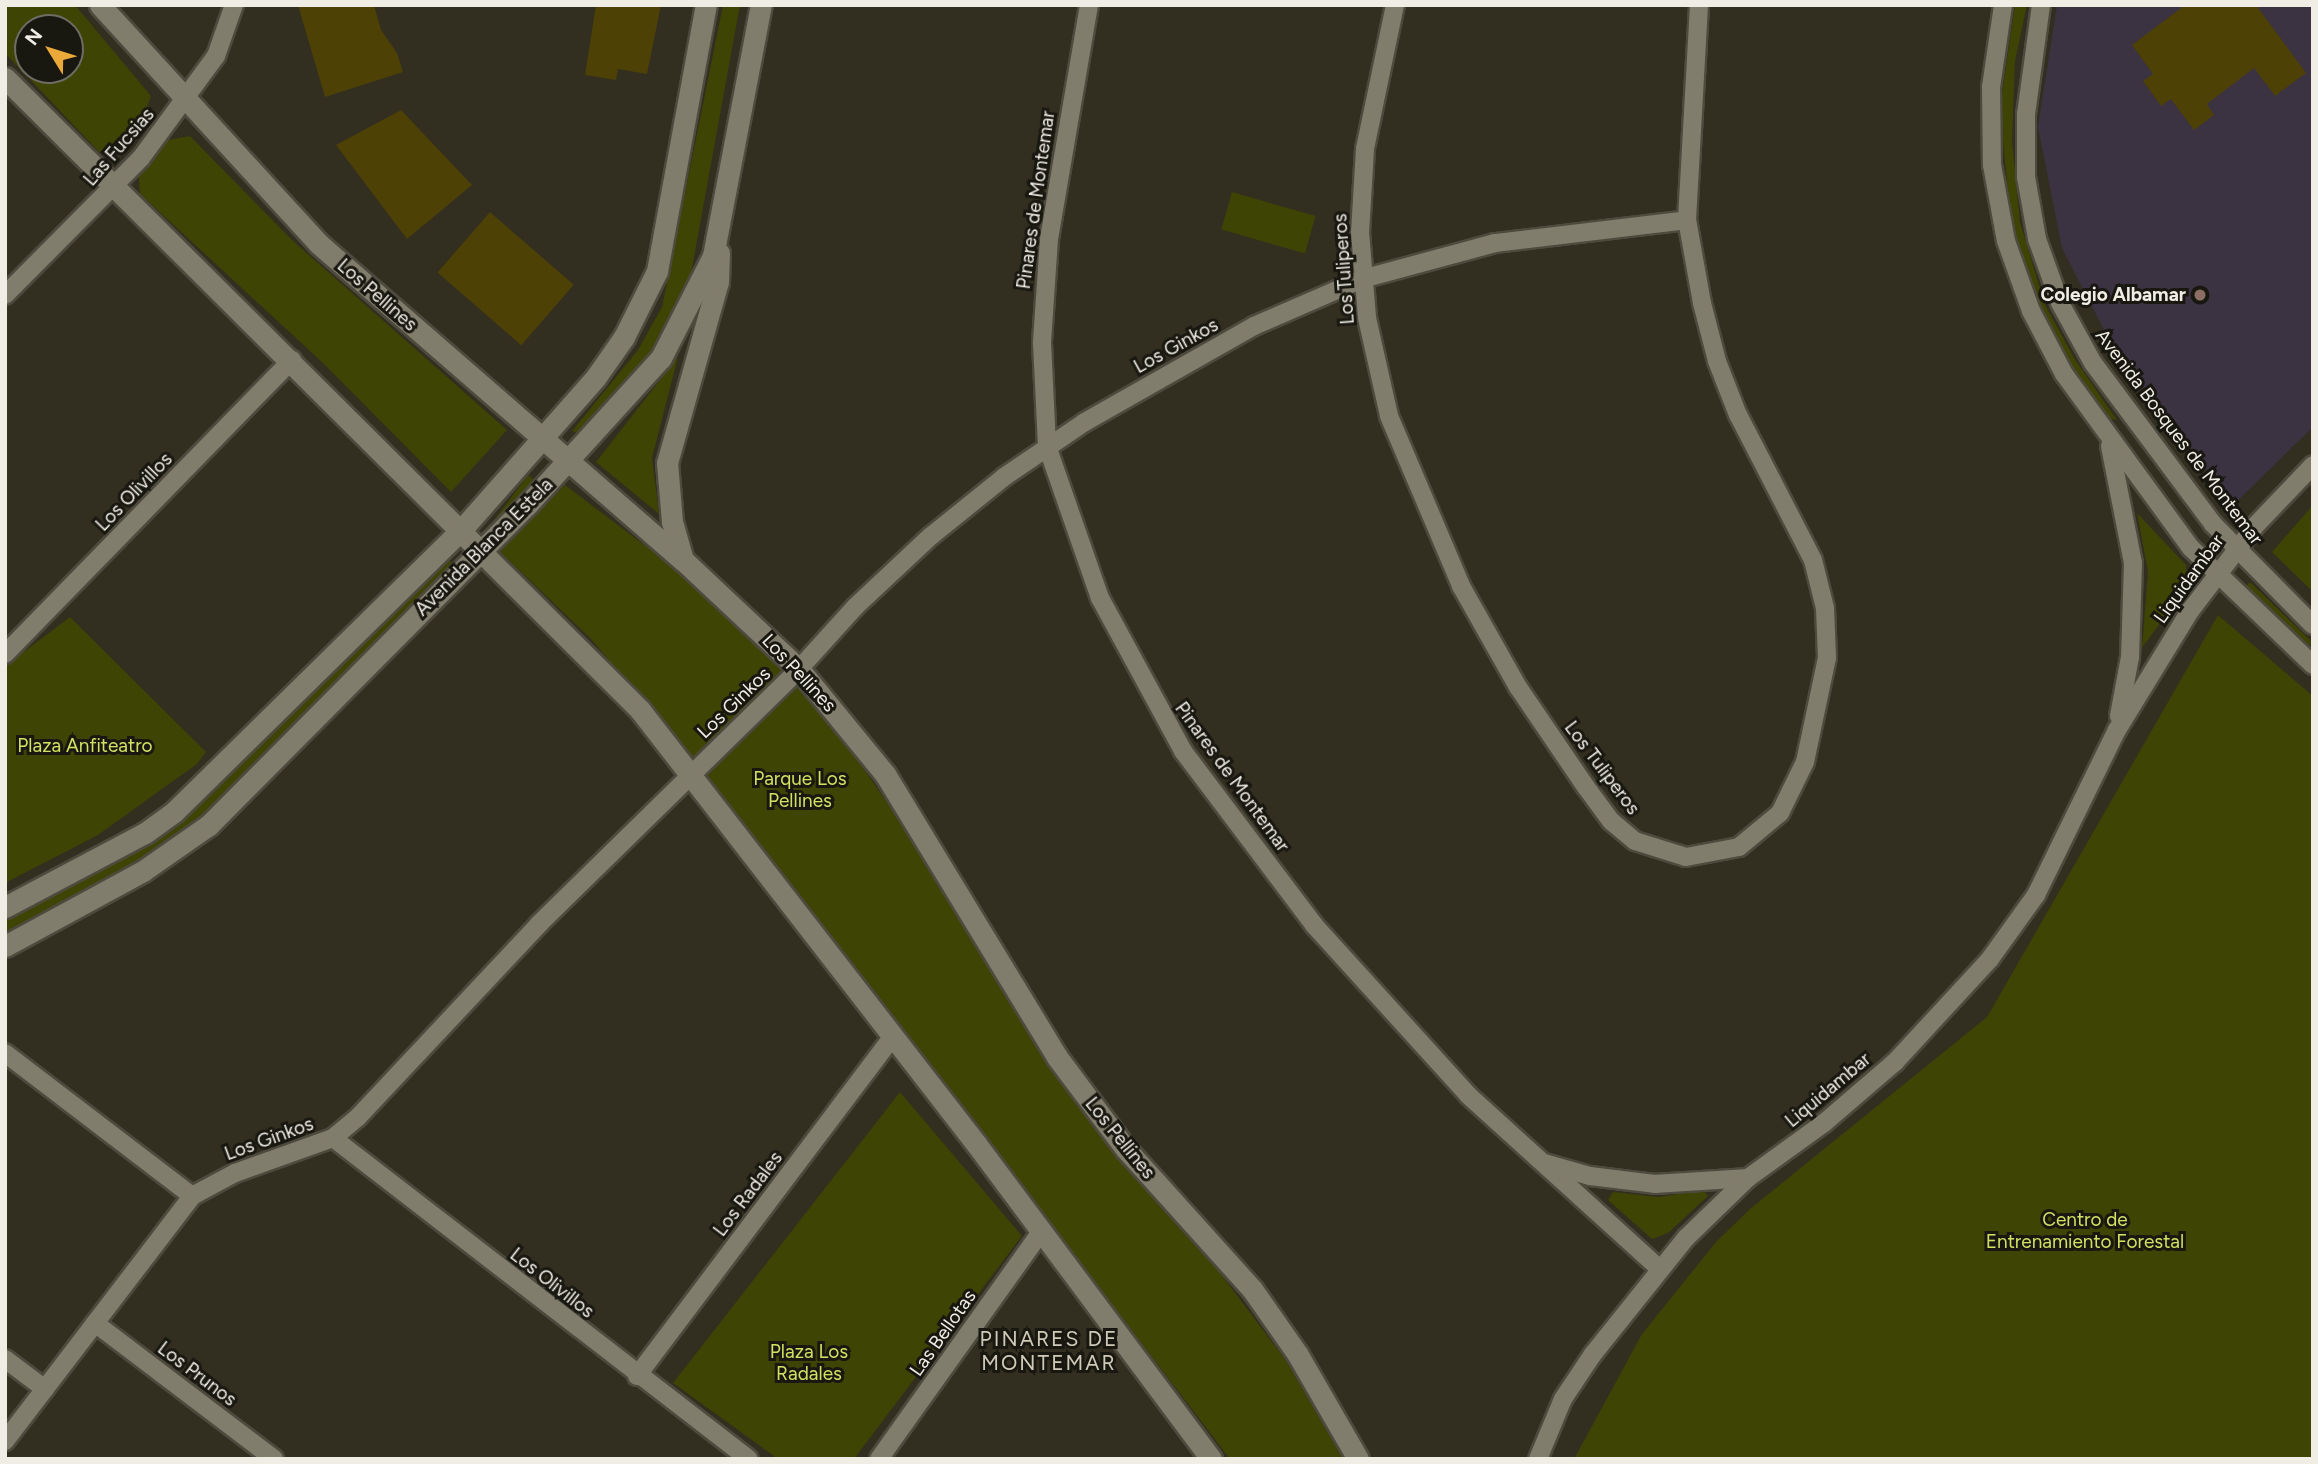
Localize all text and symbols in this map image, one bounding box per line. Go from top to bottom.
north arrow [14,14,84,84]
text: N [20,24,47,50]
street label: Las Fucsias [79,103,159,191]
street label: Pinares de Montemar [1012,109,1060,291]
street label: Los Tuliperos [1329,213,1359,325]
street label: Los Pellines [332,254,422,336]
place label: Colegio Albamar [2040,284,2186,306]
marker: Colegio Albamar [2192,287,2208,303]
street label: Los Ginkos [1130,314,1222,378]
street label: Avenida Bosques de Montemar [2090,325,2268,549]
street label: Los Olivillos [91,448,177,536]
street label: Avenida Blanca Estela [410,473,558,621]
street label: Liquidambar [2149,530,2229,628]
street label: Los Pellines [757,629,841,717]
street label: Los Ginkos [693,663,775,743]
street label: Pinares de Montemar [1170,698,1294,856]
street label: Los Tuliperos [1559,717,1645,819]
park label: Plaza Anfiteatro [17,735,153,757]
park label: Parque Los Pellines [753,768,847,812]
street label: Liquidambar [1781,1048,1875,1132]
street label: Los Pellines [1080,1093,1160,1183]
street label: Los Ginkos [222,1112,316,1166]
street label: Los Radales [709,1147,787,1241]
park label: Centro de Entrenamiento Forestal [1986,1209,2184,1253]
street label: Los Olivillos [505,1243,599,1323]
street label: Las Bellotas [905,1285,981,1381]
district label: PINARES DE MONTEMAR [981,1326,1117,1376]
street label: Los Prunos [153,1337,241,1411]
park label: Plaza Los Radales [770,1341,848,1385]

